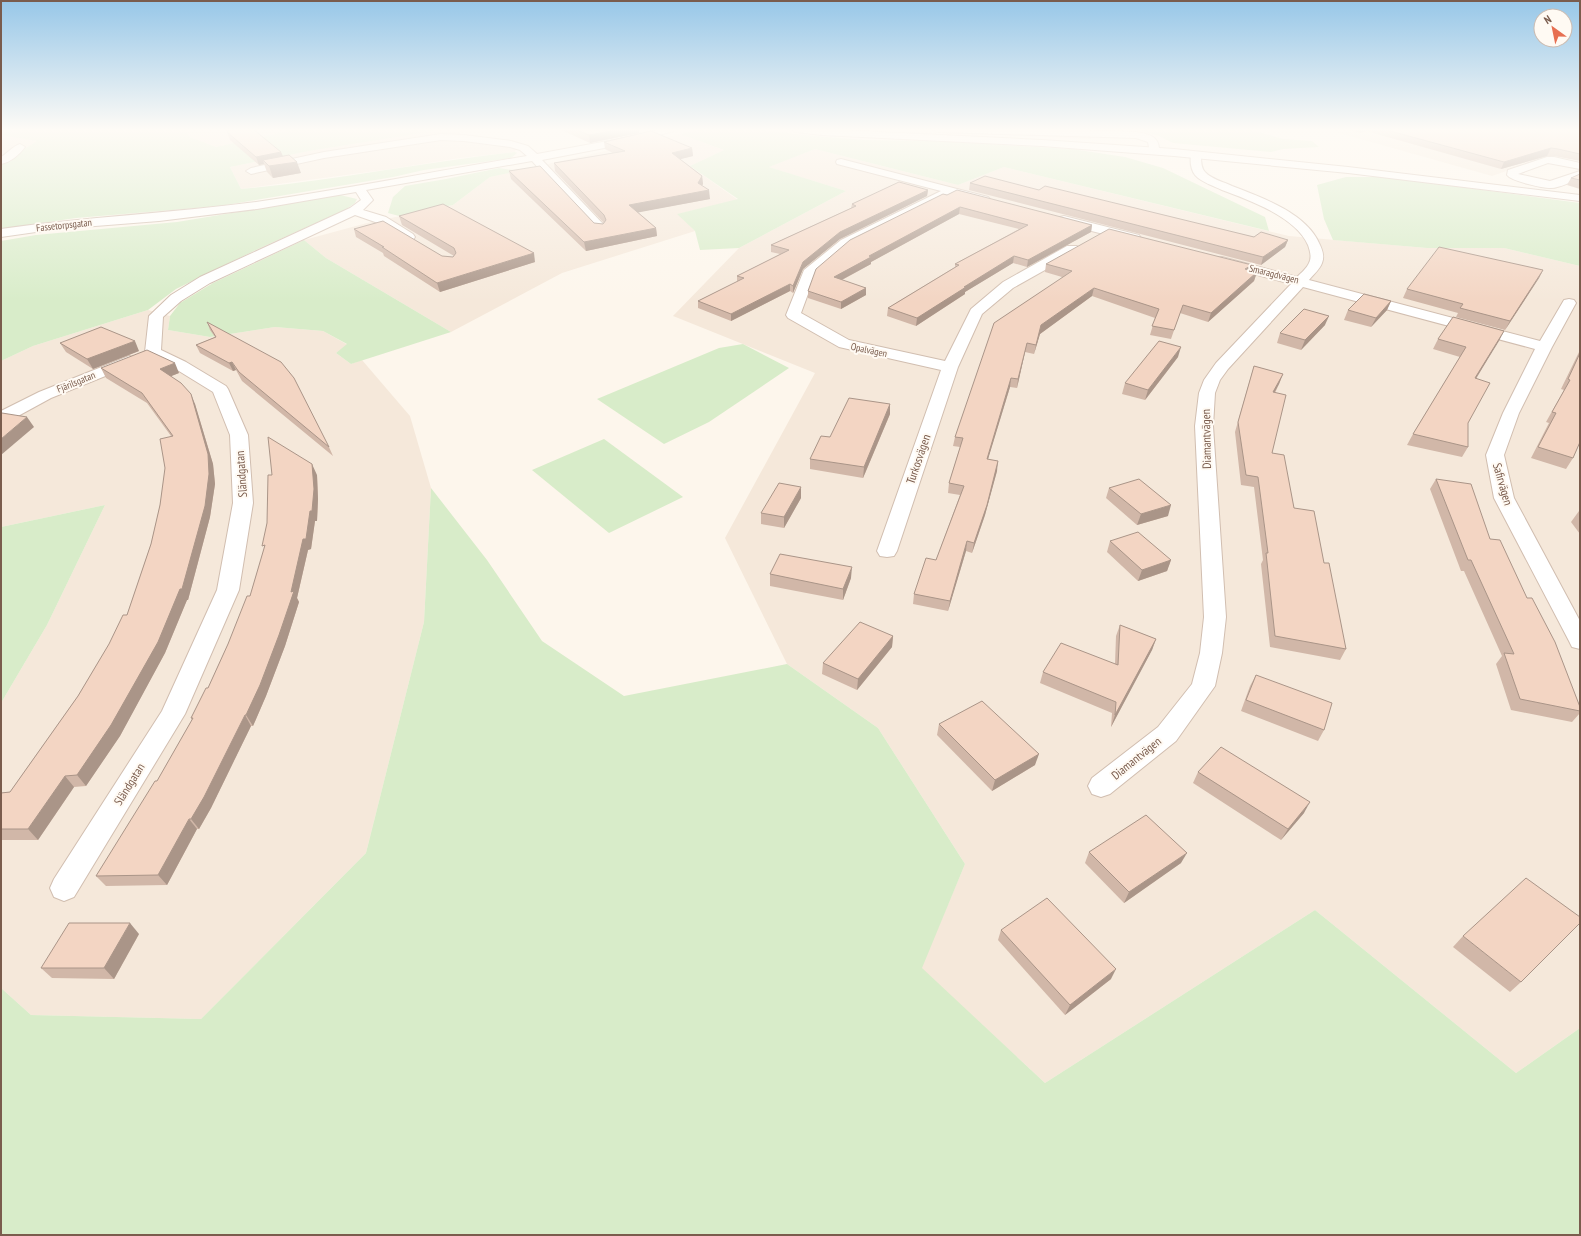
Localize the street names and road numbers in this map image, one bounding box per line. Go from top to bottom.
street label: Fassetorpsgatan [35,216,93,234]
street label: Smaragdvägen [1248,262,1300,286]
street label: Opalvägen [850,340,888,360]
street label: Fjärilsgatan [55,368,97,396]
street label: Diamantvägen [1198,409,1214,469]
street label: Turkosvägen [903,432,933,486]
street label: Sländgatan [232,450,250,498]
street label: Safirvägen [1490,461,1516,507]
street label: Diamantvägen [1108,733,1164,783]
street label: Sländgatan [110,760,148,808]

